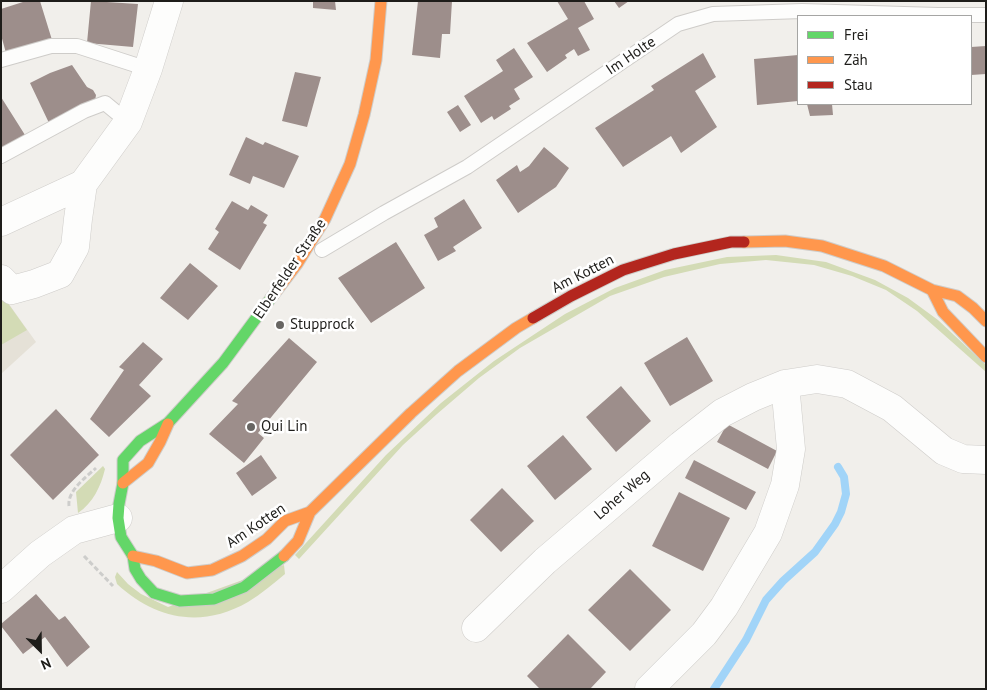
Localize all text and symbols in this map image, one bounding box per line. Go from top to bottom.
legend [797,15,972,105]
text: Frei [844,25,869,44]
street label: Im Holte [603,33,659,79]
text: Zäh [844,50,868,69]
text: Stau [844,75,873,94]
street label: Elberfelder Straße [250,216,330,322]
street label: Am Kotten [549,251,617,297]
place label: Stupprock [290,316,354,334]
marker: Stupprock [274,319,286,331]
place label: Qui Lin [261,418,307,436]
marker: Qui Lin [245,421,257,433]
street label: Loher Weg [591,466,653,524]
street label: Am Kotten [223,500,289,552]
north arrow [15,625,65,675]
text: N [38,654,54,674]

